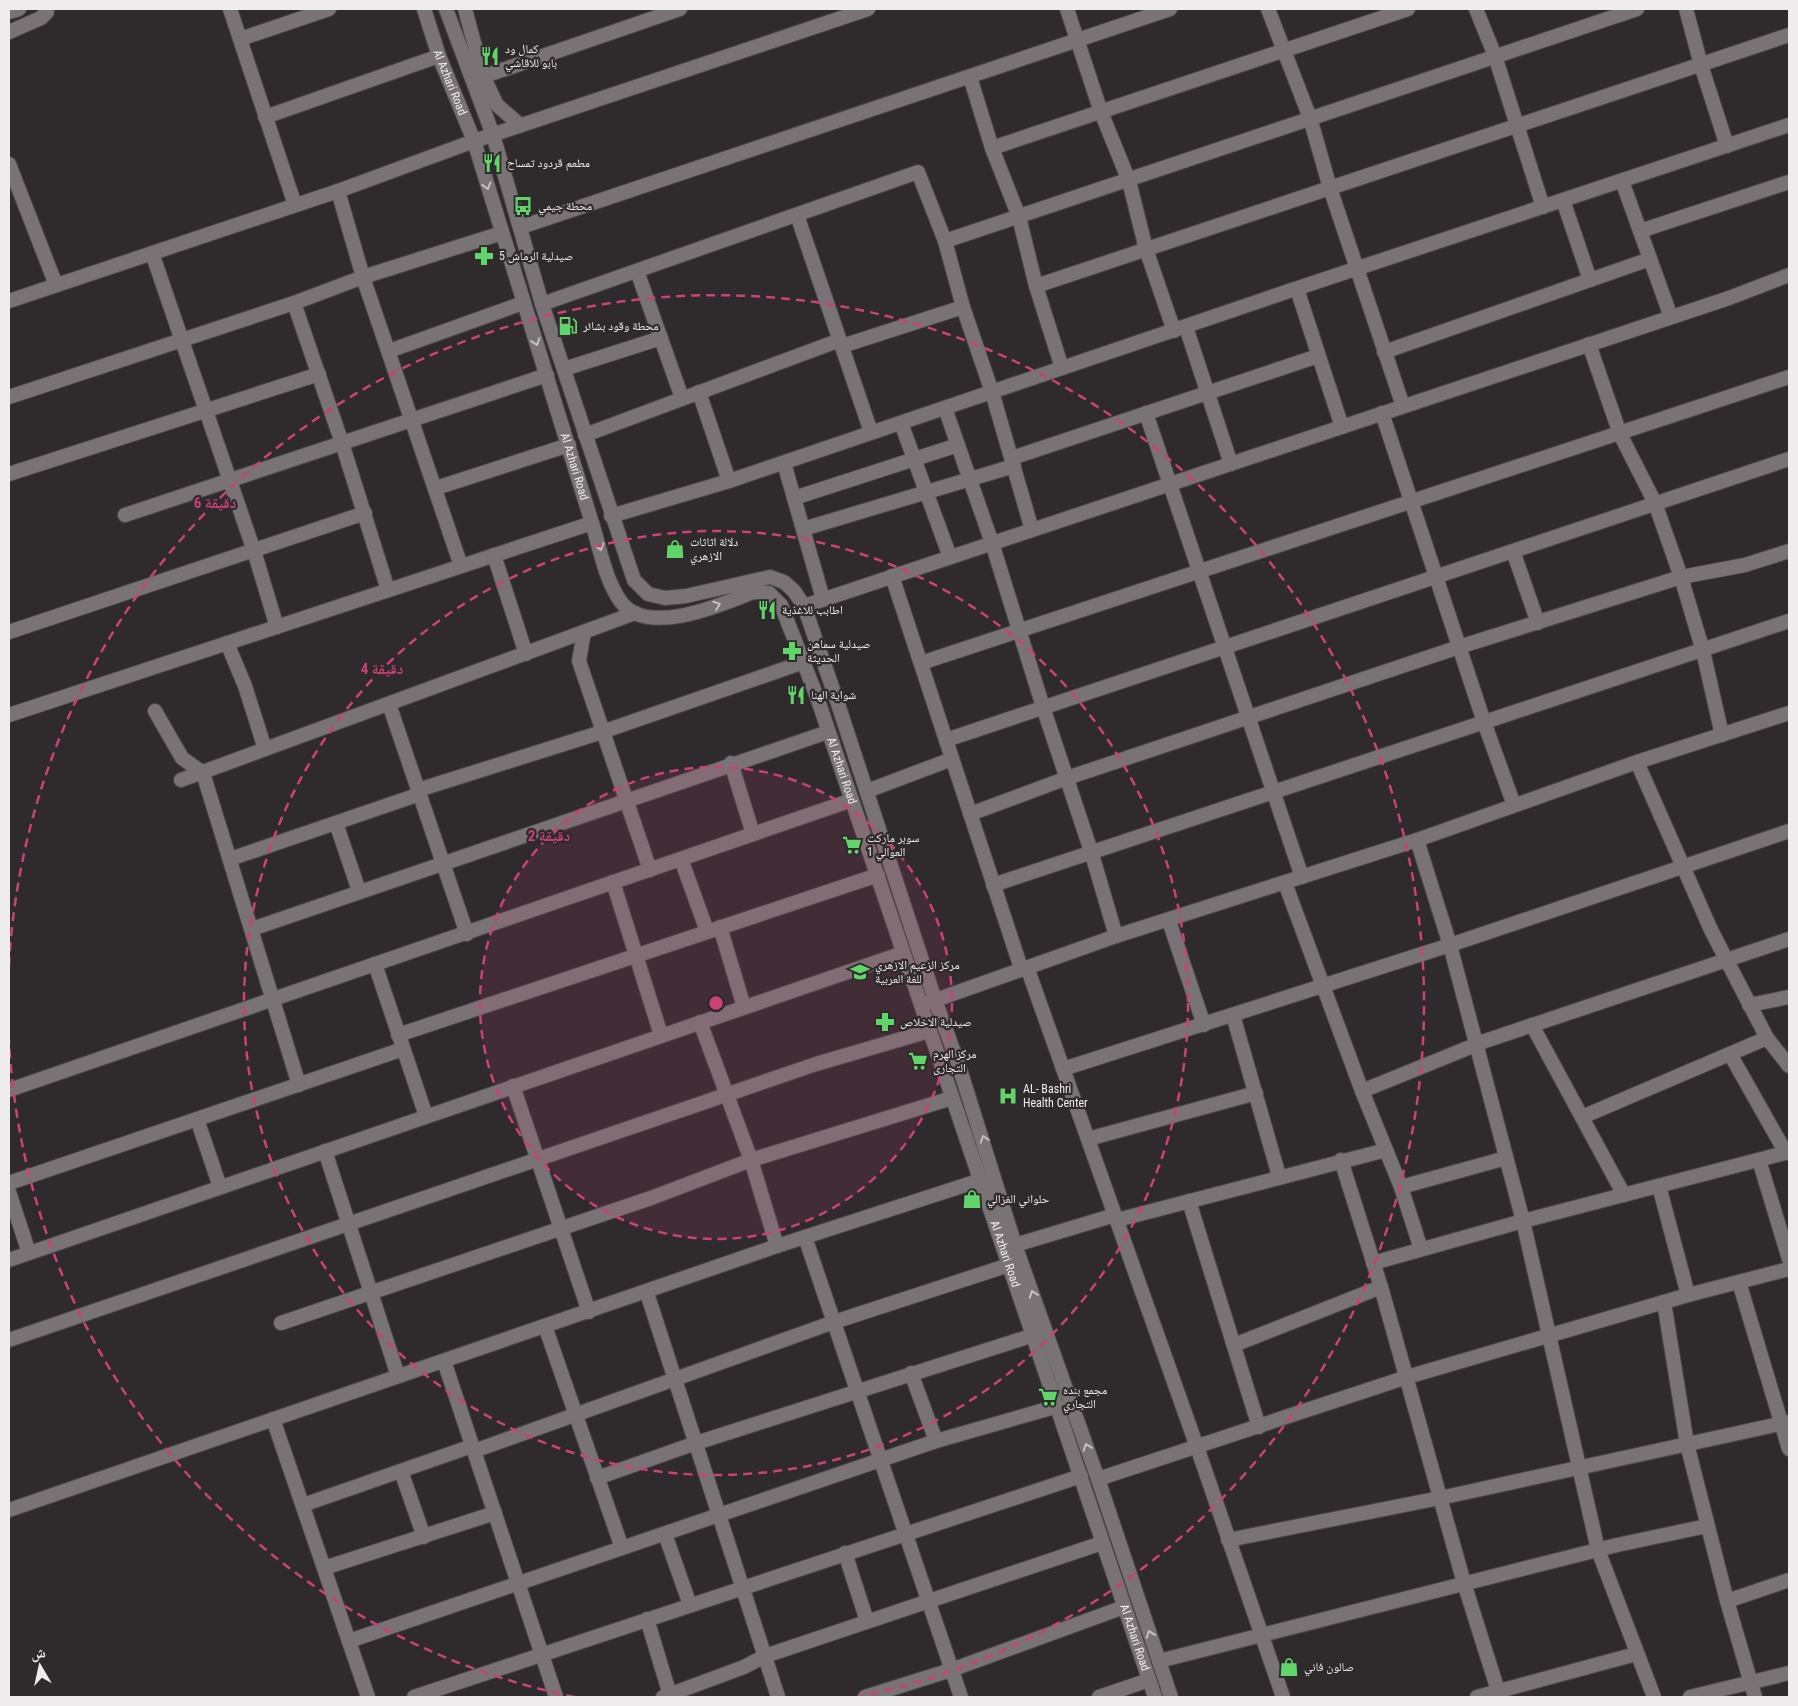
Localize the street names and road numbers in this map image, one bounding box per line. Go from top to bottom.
street label: Al Azhari Road [430,48,470,117]
street label: Al Azhari Road [558,431,592,502]
street label: Al Azhari Road [824,736,860,806]
street label: Al Azhari Road [987,1219,1023,1289]
street label: Al Azhari Road [1117,1602,1153,1673]

